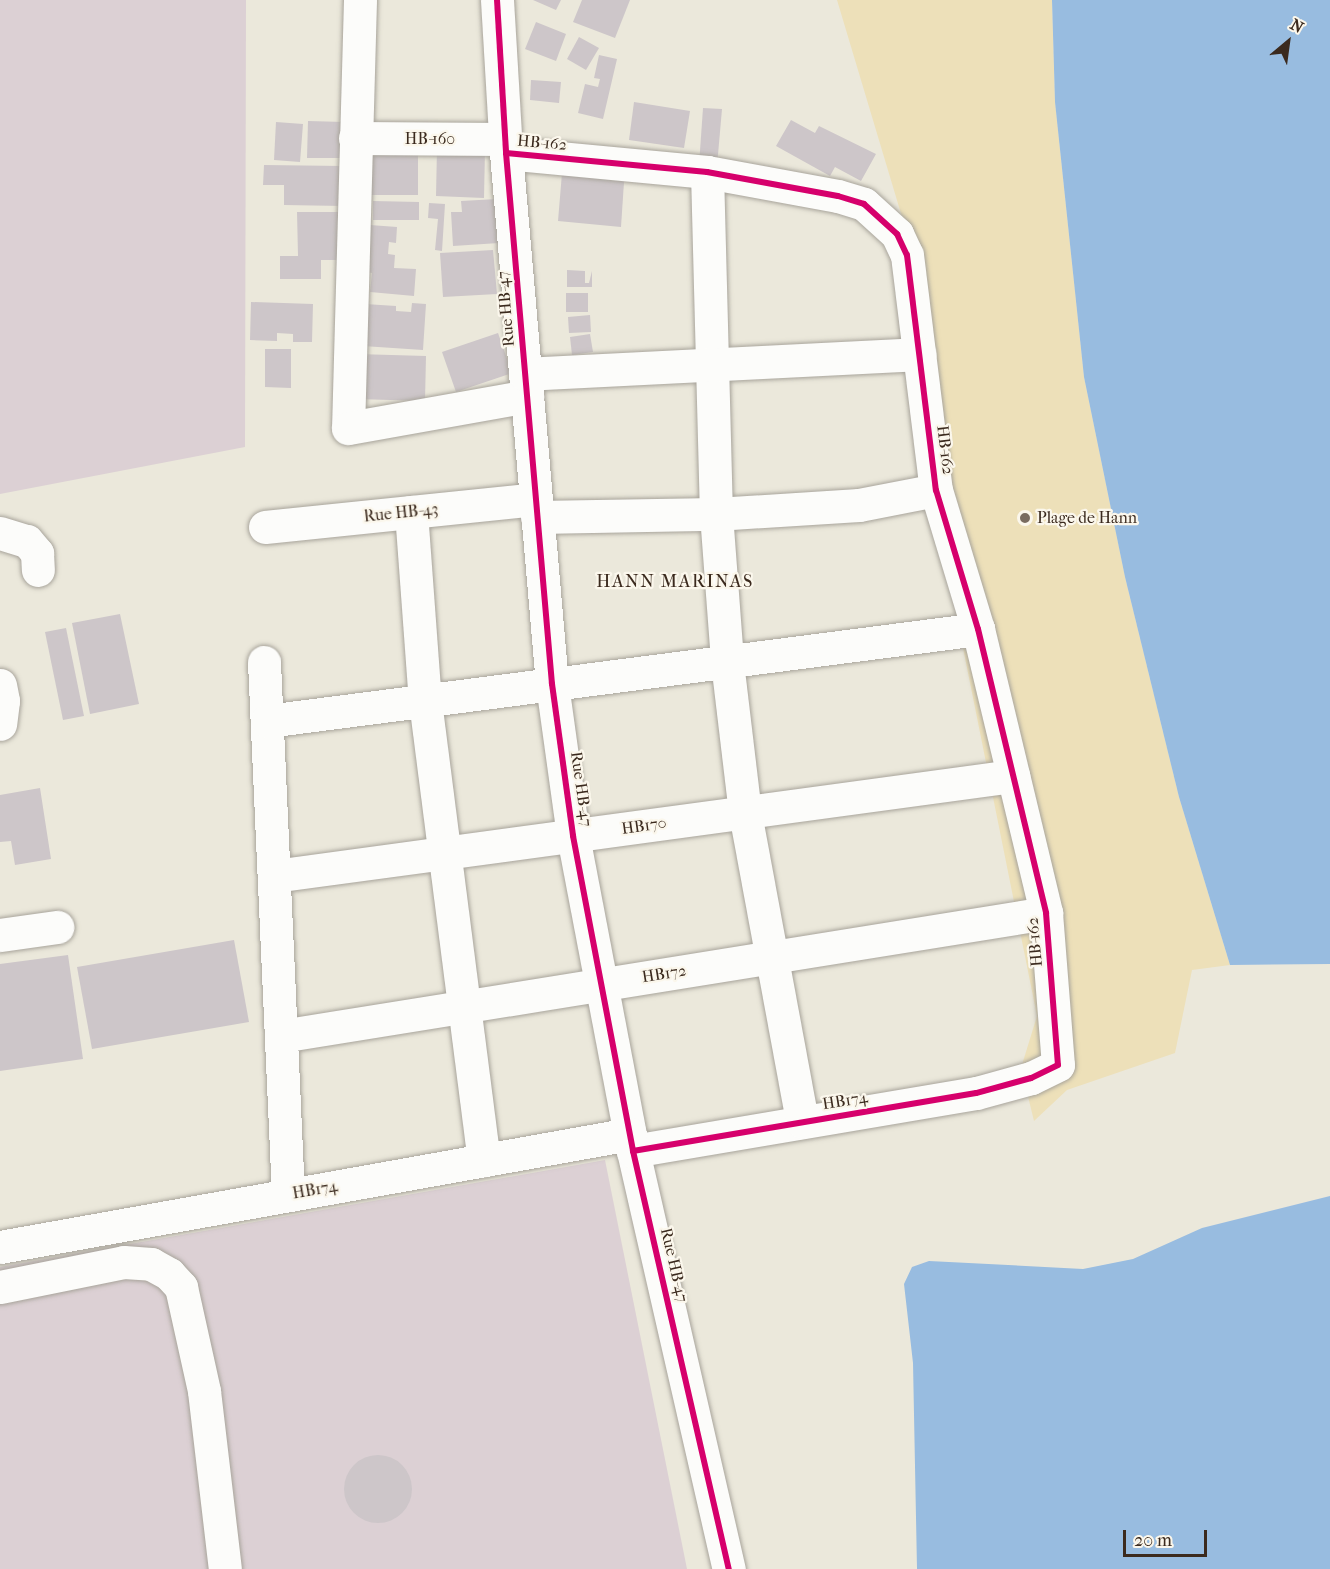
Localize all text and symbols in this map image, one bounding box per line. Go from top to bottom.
north arrow [1258,12,1318,72]
text: N [1287,15,1307,37]
street label: HB-160 [405,129,455,149]
street label: HB-162 [516,131,568,155]
street label: Rue HB-47 [493,271,519,347]
street label: HB-162 [932,424,958,476]
street label: Rue HB-43 [363,500,439,526]
place label: Plage de Hann [1037,508,1137,528]
marker: Plage de Hann [1018,511,1032,525]
district label: HANN MARINAS [596,571,754,593]
street label: Rue HB-47 [566,750,596,828]
street label: HB170 [620,813,668,839]
street label: HB-162 [1023,916,1047,968]
street label: HB172 [640,961,688,987]
street label: HB174 [821,1088,869,1114]
street label: HB174 [291,1177,339,1203]
street label: Rue HB-47 [656,1226,692,1304]
scale bar [1126,1518,1210,1556]
text: 20 m [1134,1530,1172,1551]

